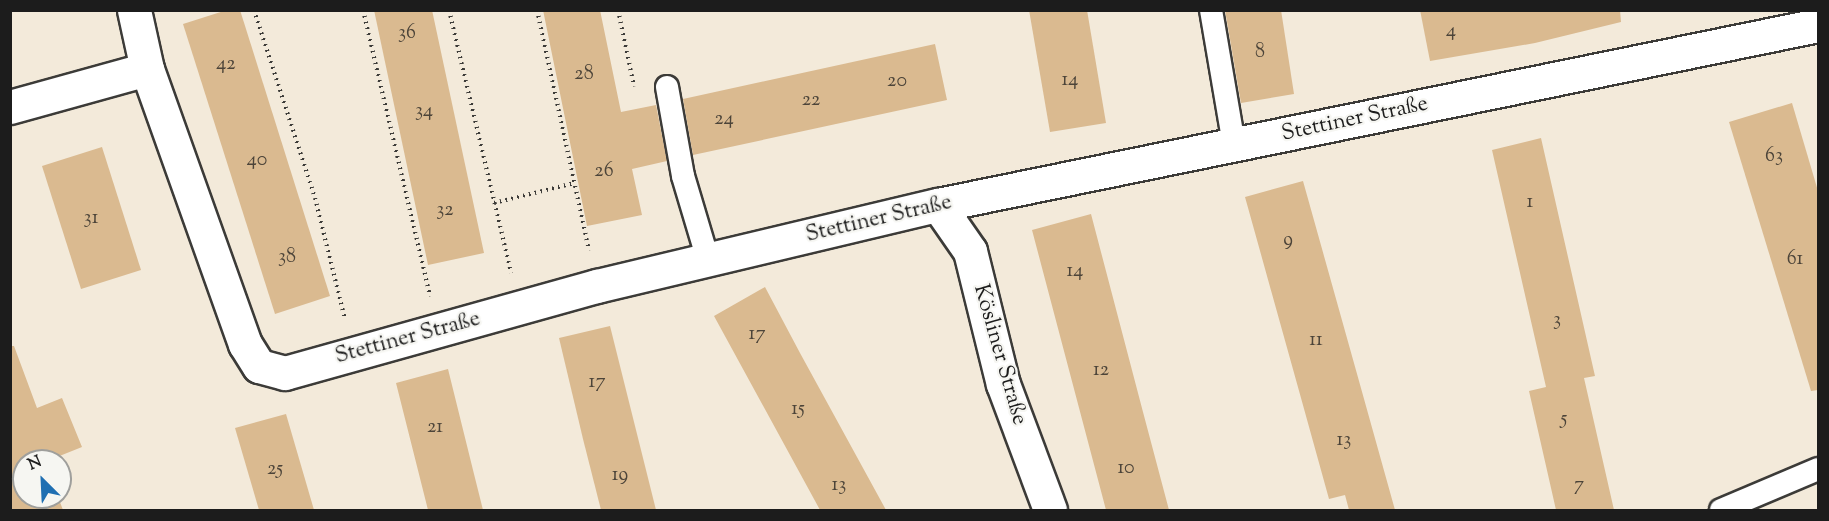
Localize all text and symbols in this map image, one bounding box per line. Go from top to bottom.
house number: 4 [1446,19,1456,43]
house number: 36 [398,21,416,45]
house number: 8 [1255,40,1265,64]
house number: 42 [216,52,236,76]
house number: 28 [574,62,594,86]
house number: 14 [1062,68,1078,92]
house number: 20 [887,69,907,93]
house number: 22 [802,88,820,112]
street label: Stettiner Straße [1279,92,1431,148]
house number: 34 [415,99,433,123]
house number: 24 [714,107,734,131]
house number: 63 [1765,144,1783,168]
house number: 40 [247,148,267,172]
house number: 26 [594,159,614,183]
street label: Stettiner Straße [803,190,955,250]
house number: 1 [1527,190,1533,214]
house number: 32 [436,198,454,222]
house number: 31 [84,206,98,230]
house number: 9 [1283,228,1293,252]
house number: 38 [278,245,296,269]
house number: 61 [1787,247,1803,271]
house number: 14 [1067,259,1083,283]
street label: Kösliner Straße [966,282,1032,428]
street label: Stettiner Straße [333,307,483,371]
house number: 3 [1553,308,1561,332]
house number: 17 [749,322,765,346]
house number: 11 [1309,328,1323,352]
house number: 12 [1093,358,1109,382]
house number: 17 [589,370,605,394]
house number: 15 [791,397,805,421]
house number: 5 [1561,407,1567,431]
house number: 21 [427,415,443,439]
house number: 13 [1337,428,1351,452]
north arrow [12,449,72,509]
text: N [25,451,46,477]
house number: 10 [1117,456,1135,480]
house number: 25 [267,457,283,481]
house number: 19 [612,463,628,487]
house number: 13 [832,473,846,497]
house number: 7 [1574,473,1584,497]

